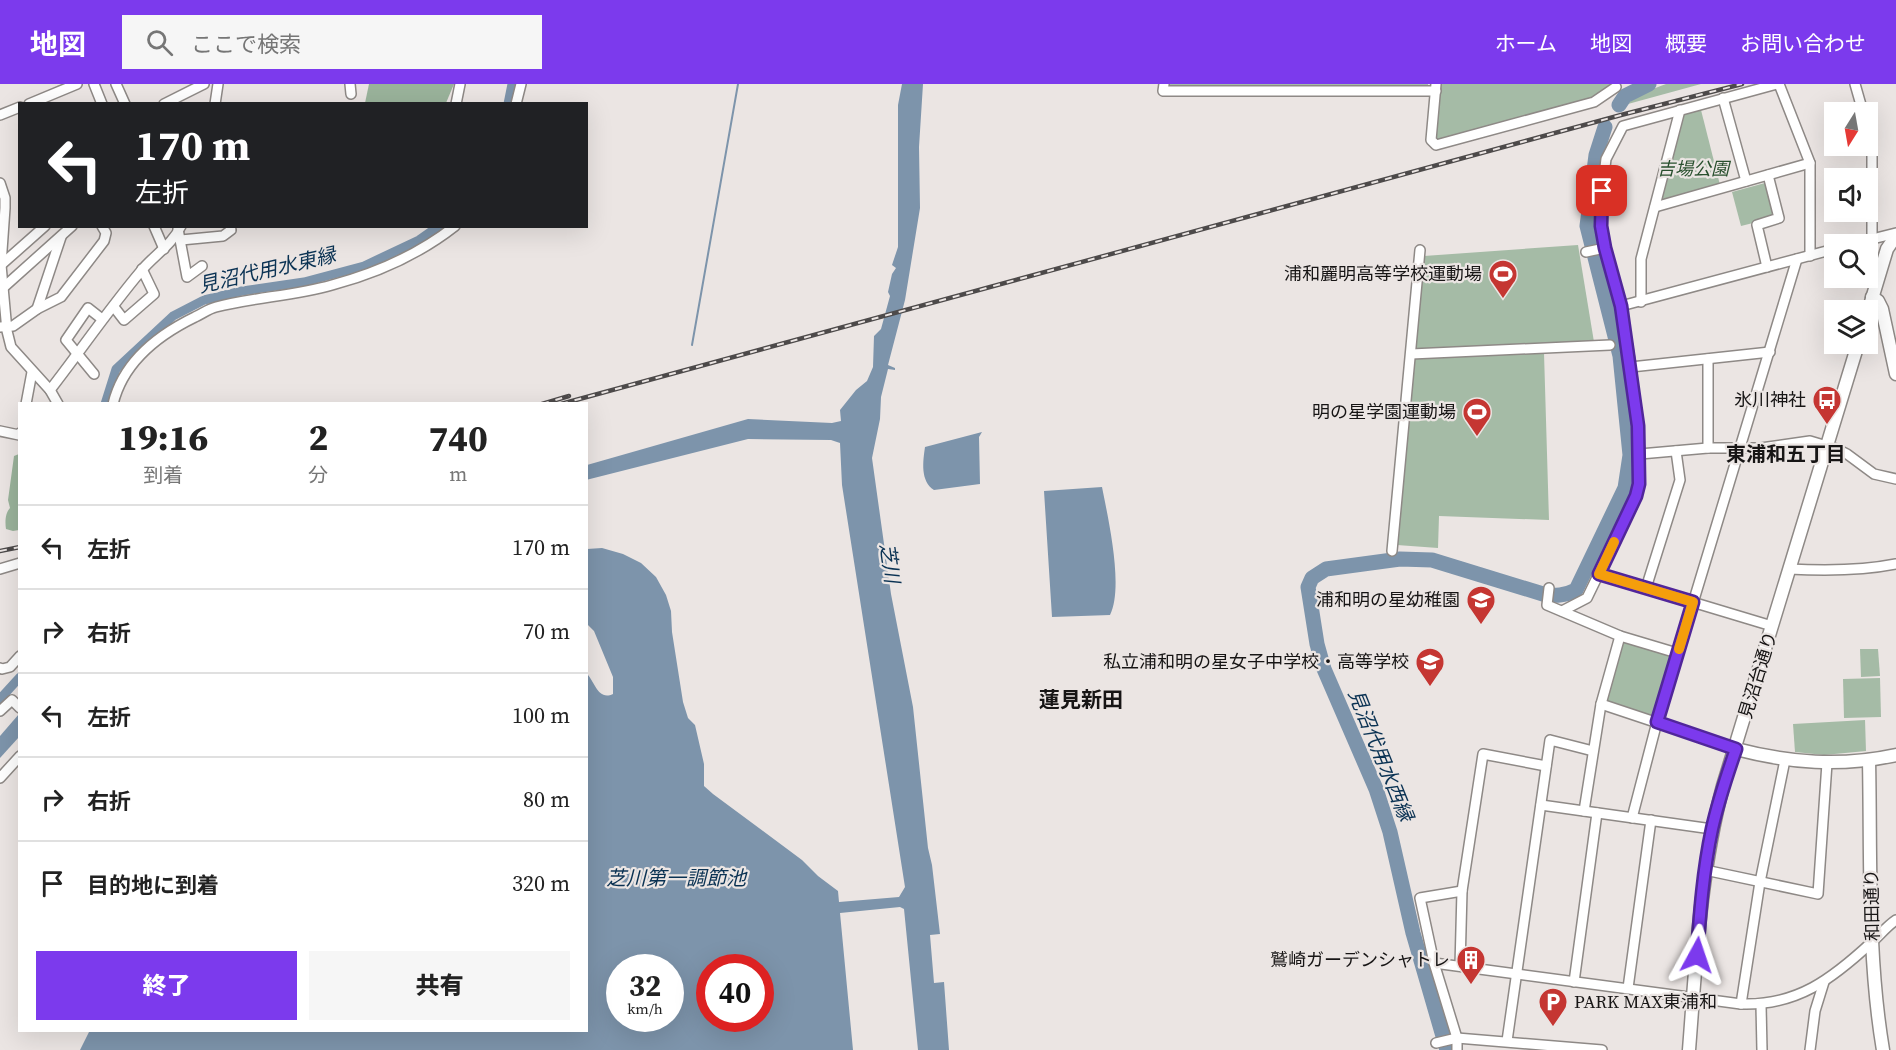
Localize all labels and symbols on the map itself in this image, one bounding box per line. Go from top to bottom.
north arrow [1824,102,1878,156]
park label: 吉場公園 [1657,156,1732,181]
pin [1576,165,1627,216]
water label: 見沼代用水東縁 [196,240,340,299]
sports icon: 浦和麗明高等学校運動場 [1487,258,1519,300]
place label: 浦和麗明高等学校運動場 [1284,261,1482,286]
bus stop icon: 氷川神社 [1811,384,1843,426]
place label: 氷川神社 [1734,387,1806,412]
sports icon: 明の星学園運動場 [1461,396,1493,438]
place label: 明の星学園運動場 [1312,399,1456,424]
district label: 東浦和五丁目 [1726,440,1846,468]
water label: 芝川 [873,541,907,587]
school or university icon: 浦和明の星幼稚園 [1465,584,1497,626]
place label: 浦和明の星幼稚園 [1316,587,1460,612]
street label: 見沼台通り [1732,628,1783,722]
school or university icon: 私立浦和明の星女子中学校・高等学校 [1414,646,1446,688]
place label: 私立浦和明の星女子中学校・高等学校 [1103,649,1409,674]
district label: 蓮見新田 [1039,685,1123,714]
water label: 見沼代用水西縁 [1342,685,1421,827]
water label: 芝川第一調節池 [606,864,748,892]
street label: 和田通り [1858,869,1885,941]
position arrow [1665,923,1729,987]
building icon: 鷲崎ガーデンシャトレ [1455,944,1487,986]
place label: 鷲崎ガーデンシャトレ [1270,947,1450,972]
speed limit sign: 40 [696,954,774,1032]
parking icon: PARK MAX東浦和 [1537,986,1569,1028]
place label: PARK MAX東浦和 [1574,989,1717,1014]

